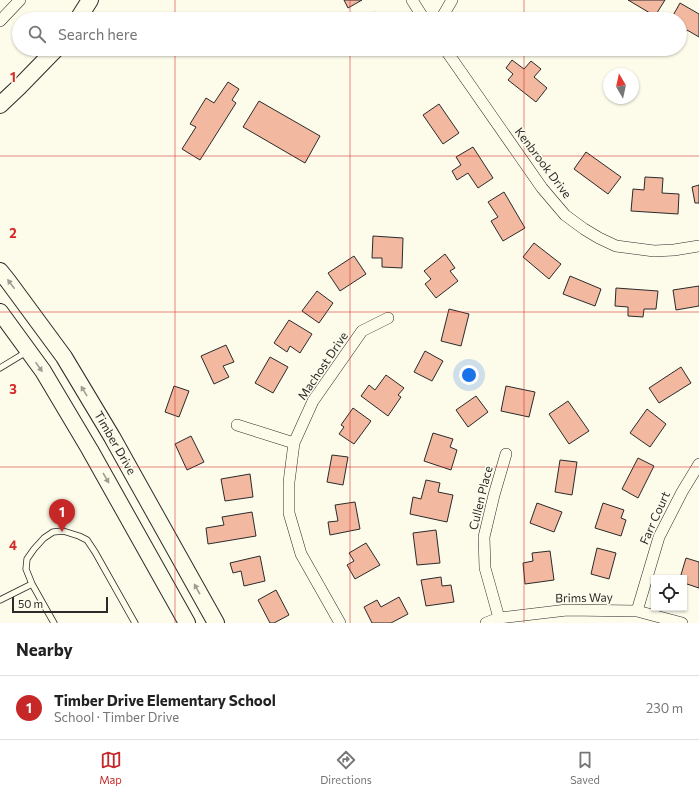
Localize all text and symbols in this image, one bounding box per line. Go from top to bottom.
search box [12,12,687,56]
icon: search [26,23,48,45]
text: Search here [58,25,137,43]
north arrow [603,68,639,104]
text: 1 [10,69,16,85]
street label: Kenbrook Drive [513,124,575,200]
text: 2 [9,225,17,241]
one-way arrow [7,279,15,289]
street label: Machost Drive [294,329,350,402]
one-way arrow [35,361,43,372]
your location [459,365,479,385]
text: 3 [9,381,17,397]
one-way arrow [81,385,88,397]
street label: Timber Drive [92,408,140,477]
street label: Cullen Place [465,464,495,531]
one-way arrow [103,472,110,484]
street label: Farr Court [636,489,672,546]
pin: 1 [49,499,75,532]
text: 4 [9,537,17,553]
map controls [651,575,687,611]
button: locate [651,575,687,611]
one-way arrow [194,583,201,595]
street label: Brims Way [555,589,613,605]
scale bar [12,595,108,614]
text: 50 m [18,597,43,610]
text: Nearby [16,639,73,660]
text: Timber Drive Elementary School [54,691,276,709]
text: 1 [26,700,32,716]
text: 230 m [646,700,683,716]
text: School · Timber Drive [54,709,179,725]
tab: Map [99,749,122,786]
tab: Directions [320,749,372,786]
tab: Saved [570,749,600,786]

